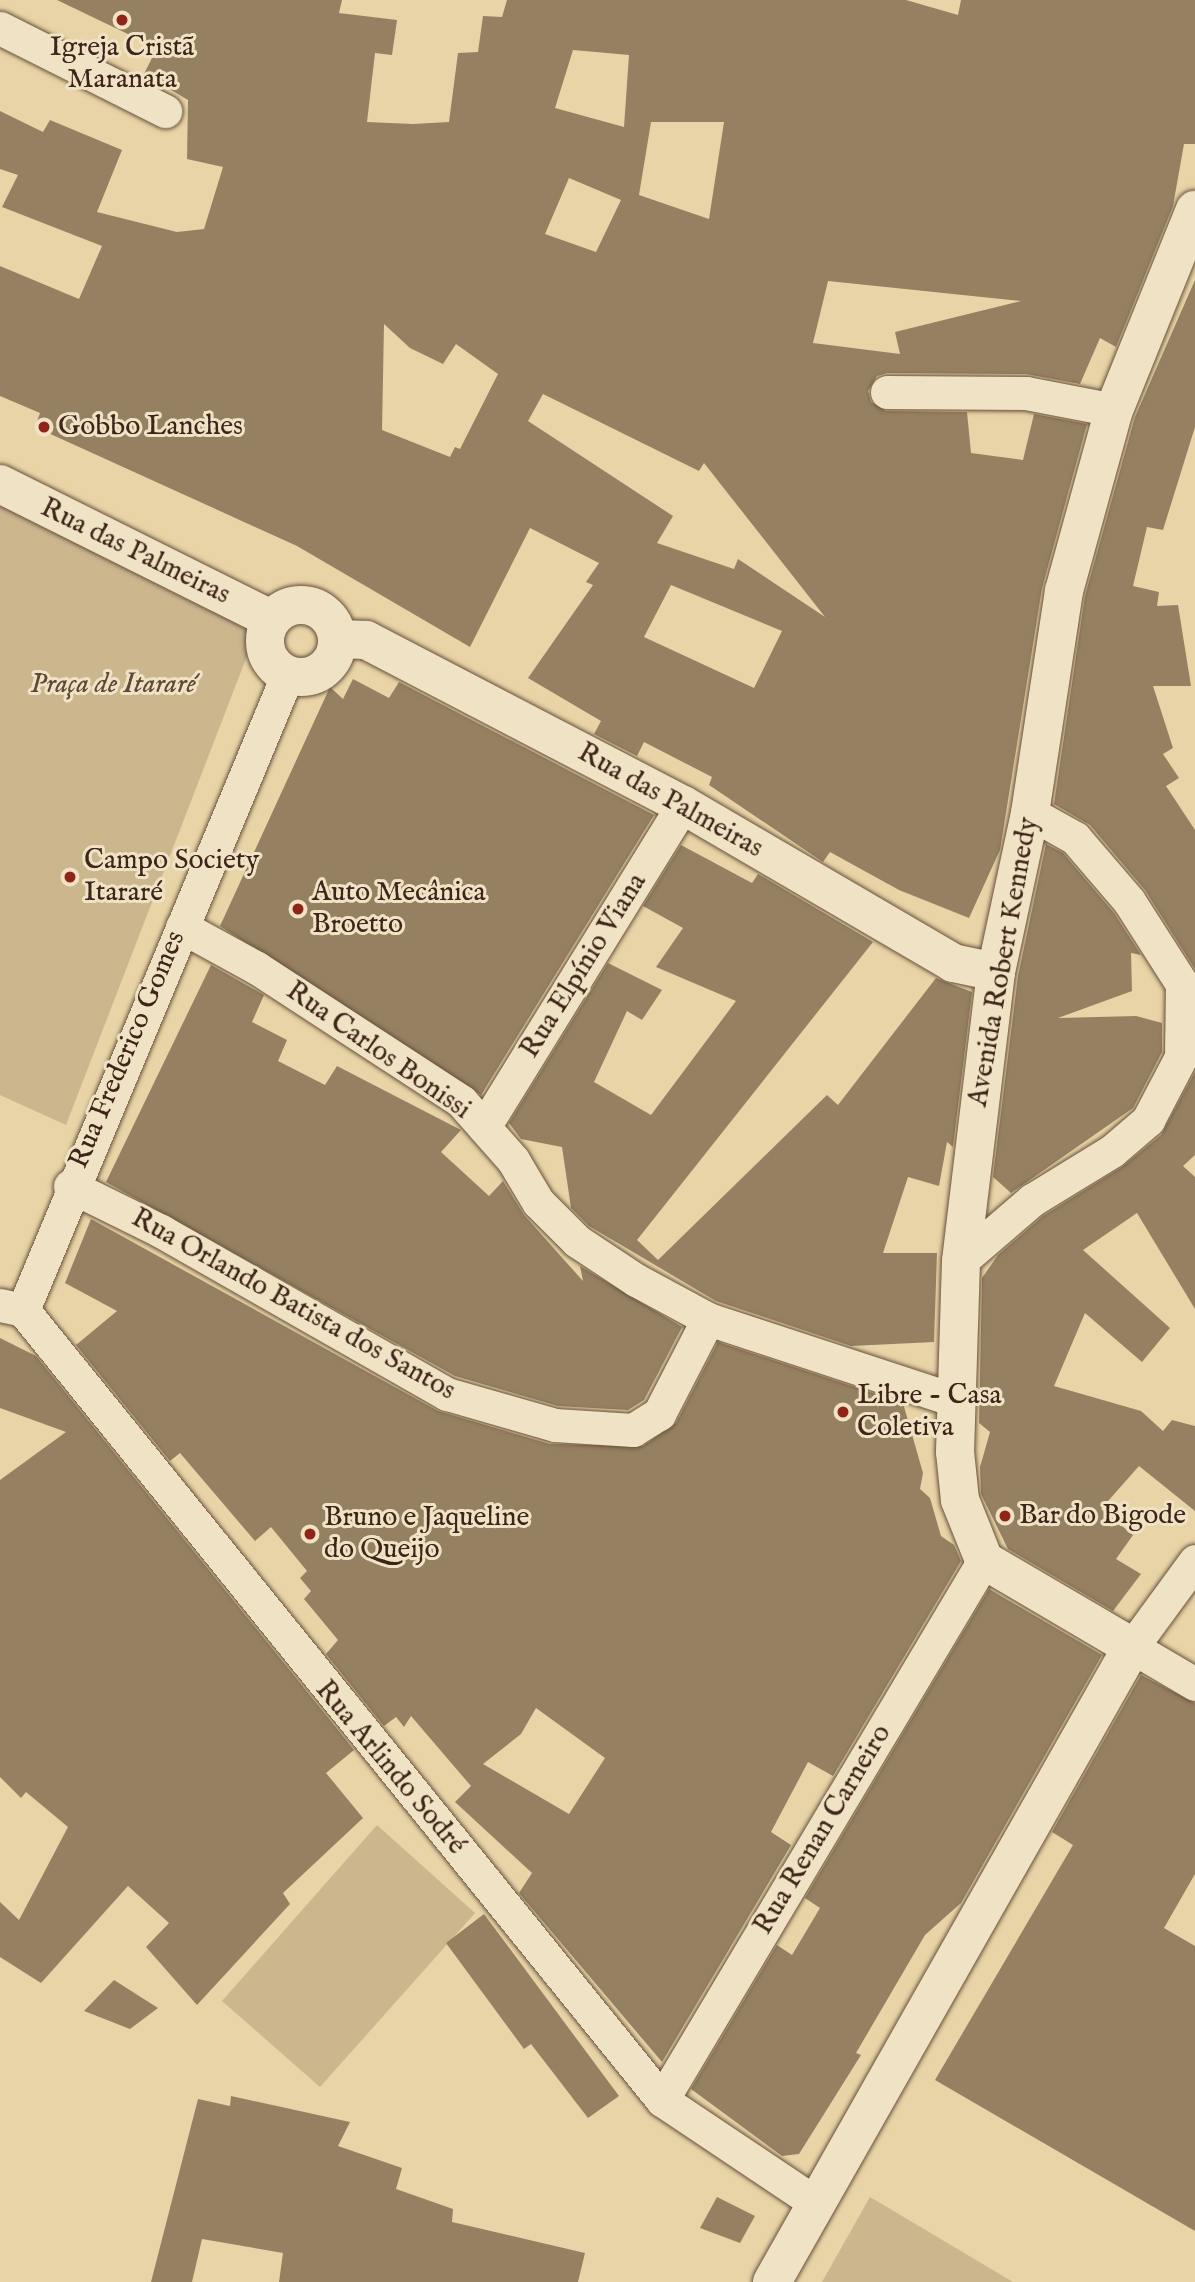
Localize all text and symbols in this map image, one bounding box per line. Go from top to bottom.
marker: Igreja Cristã Maranata [114,12,130,28]
place label: Igreja Cristã Maranata [50,31,194,97]
place label: Gobbo Lanches [58,410,243,444]
marker: Gobbo Lanches [36,419,52,435]
street label: Rua das Palmeiras [35,492,235,612]
park label: Praça de Itararé [30,668,196,702]
street label: Rua das Palmeiras [571,736,769,866]
street label: Avenida Robert Kennedy [962,815,1046,1109]
place label: Campo Society Itararé [84,844,259,910]
street label: Rua Elpínio Viana [514,867,654,1065]
marker: Campo Society Itararé [62,869,78,885]
place label: Auto Mecânica Broetto [312,876,486,942]
marker: Auto Mecânica Broetto [290,901,306,917]
street label: Rua Frederico Gomes [63,926,193,1174]
street label: Rua Carlos Bonissi [279,975,477,1127]
street label: Rua Orlando Batista dos Santos [125,1202,461,1408]
place label: Libre - Casa Coletiva [857,1379,1002,1445]
marker: Libre - Casa Coletiva [835,1404,851,1420]
place label: Bar do Bigode [1019,1499,1186,1533]
place label: Bruno e Jaqueline do Queijo [324,1501,529,1567]
marker: Bar do Bigode [997,1508,1013,1524]
marker: Bruno e Jaqueline do Queijo [302,1526,318,1542]
street label: Rua Arlindo Sodré [307,1674,473,1862]
street label: Rua Renan Carneiro [747,1719,899,1941]

